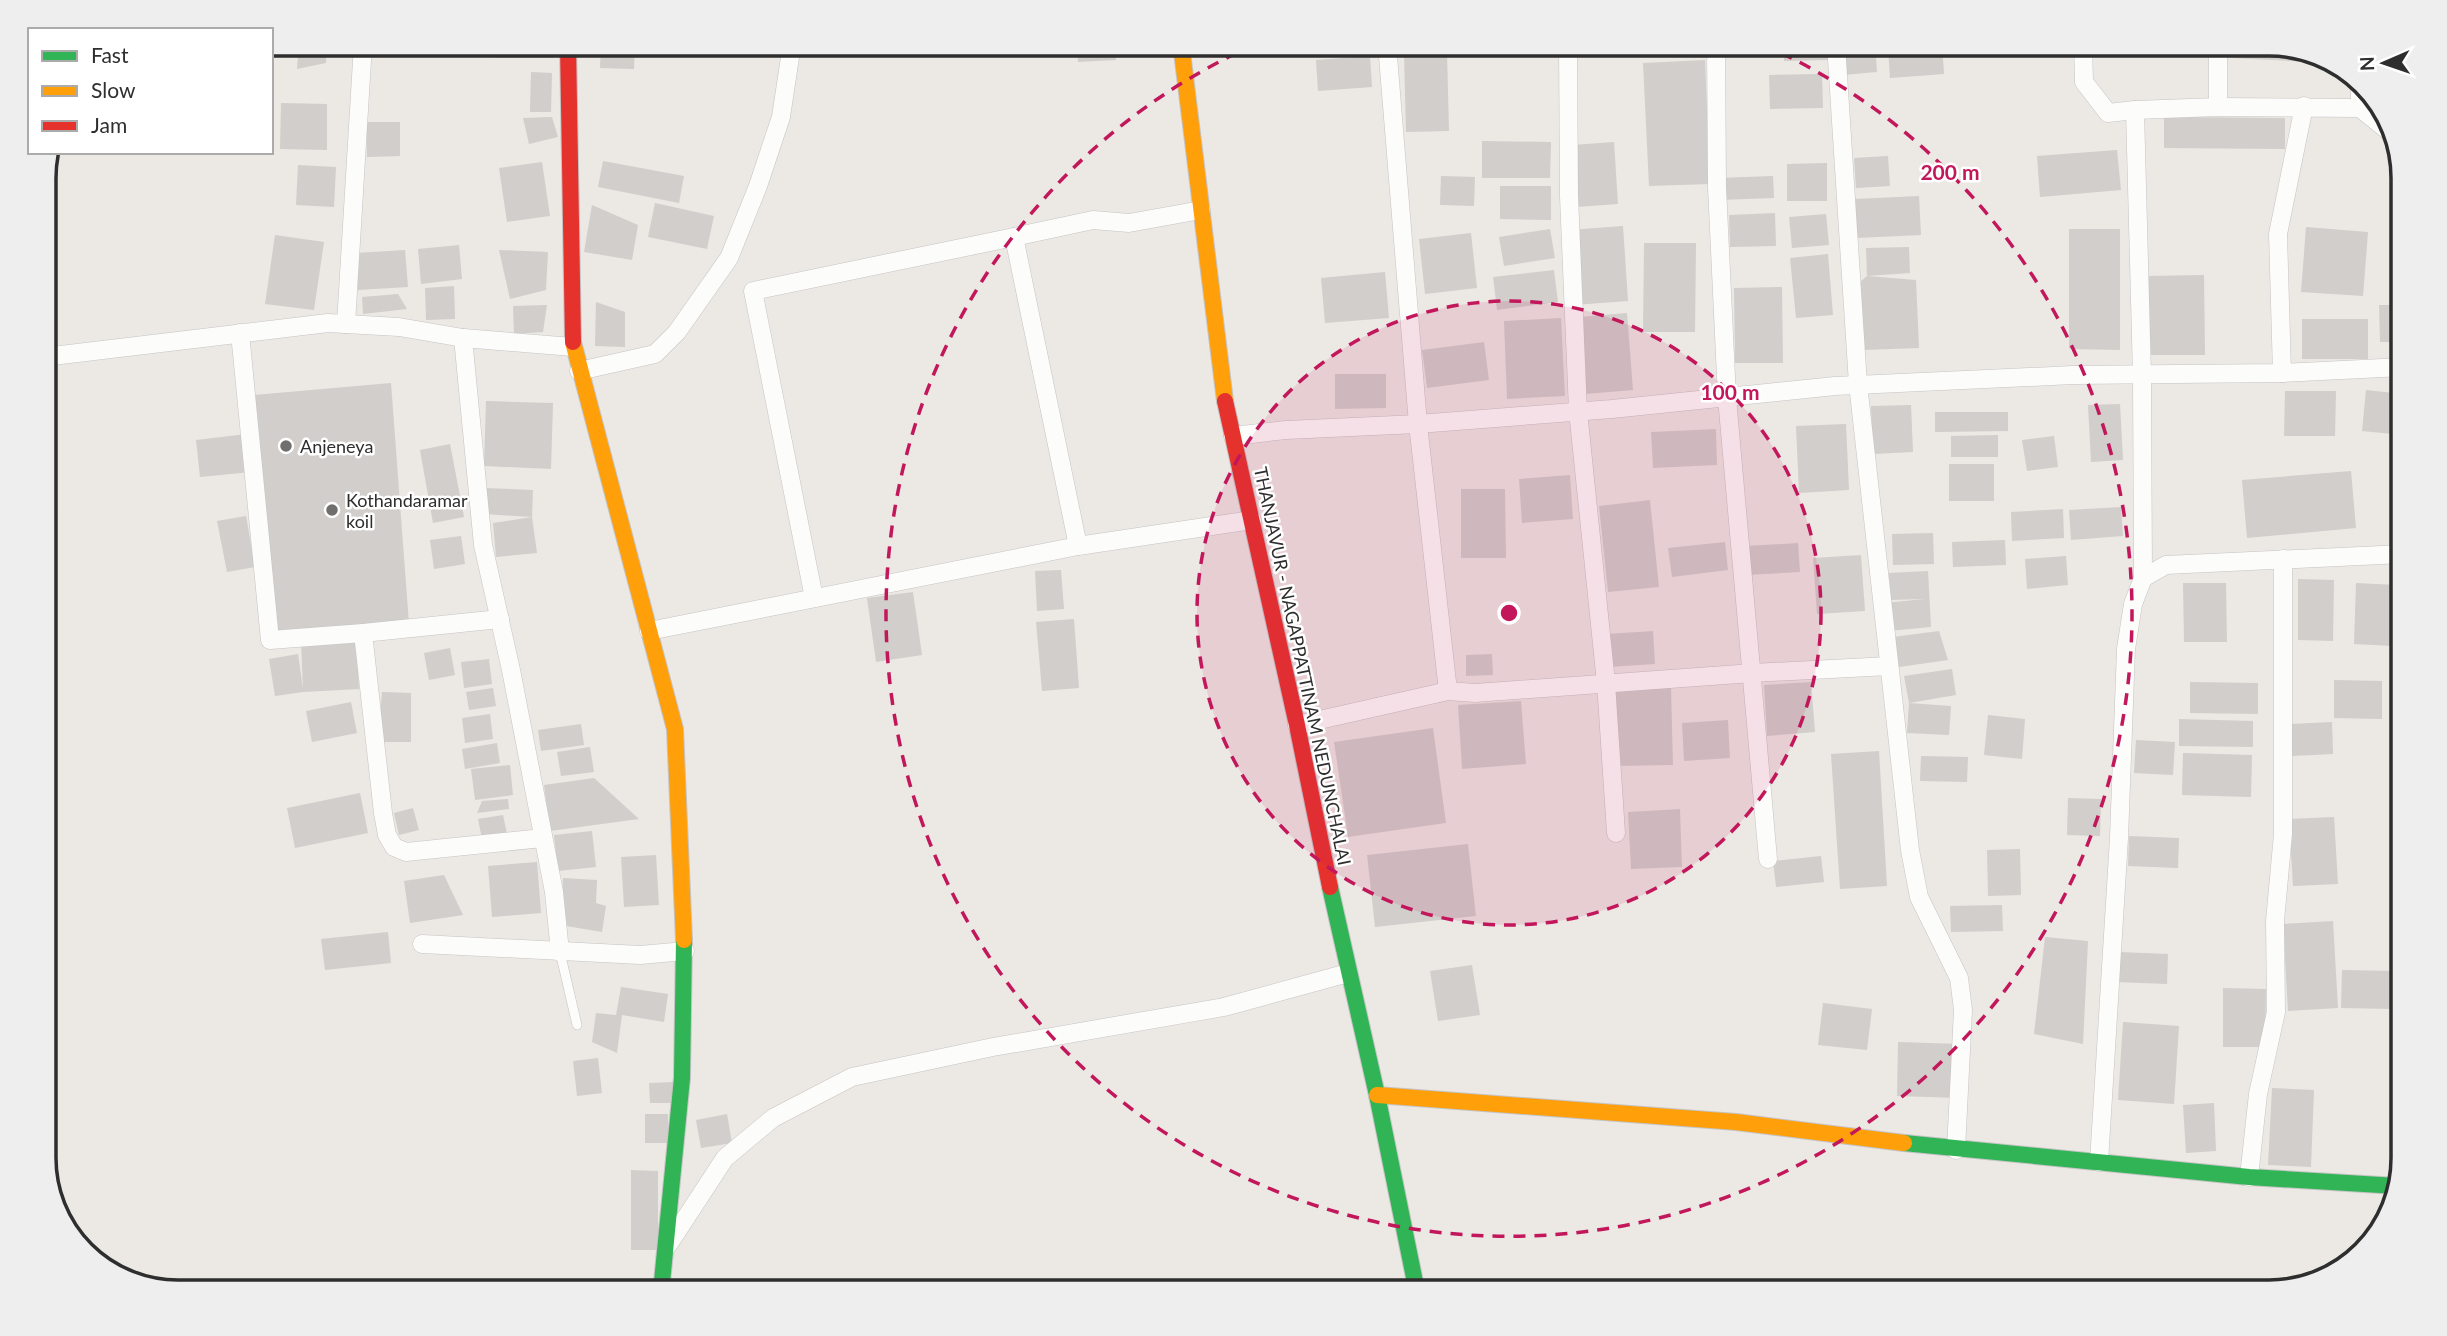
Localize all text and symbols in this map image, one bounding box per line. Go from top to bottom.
legend [28,28,273,154]
north arrow [2349,28,2419,98]
text: Fast [91,42,129,67]
text: N [2355,56,2378,71]
text: Slow [91,77,136,102]
text: Jam [91,112,127,137]
text: 200 m [1920,159,1980,184]
text: 100 m [1700,379,1760,404]
place label: Anjeneya [300,435,373,457]
marker: Anjeneya [278,438,294,454]
street label: THANJAVUR - NAGAPPATTINAM NEDUNCHALAI [1250,465,1356,867]
place label: Kothandaramar koil [346,489,468,532]
marker: Kothandaramar koil [324,502,340,518]
centre of rings [1497,601,1521,625]

